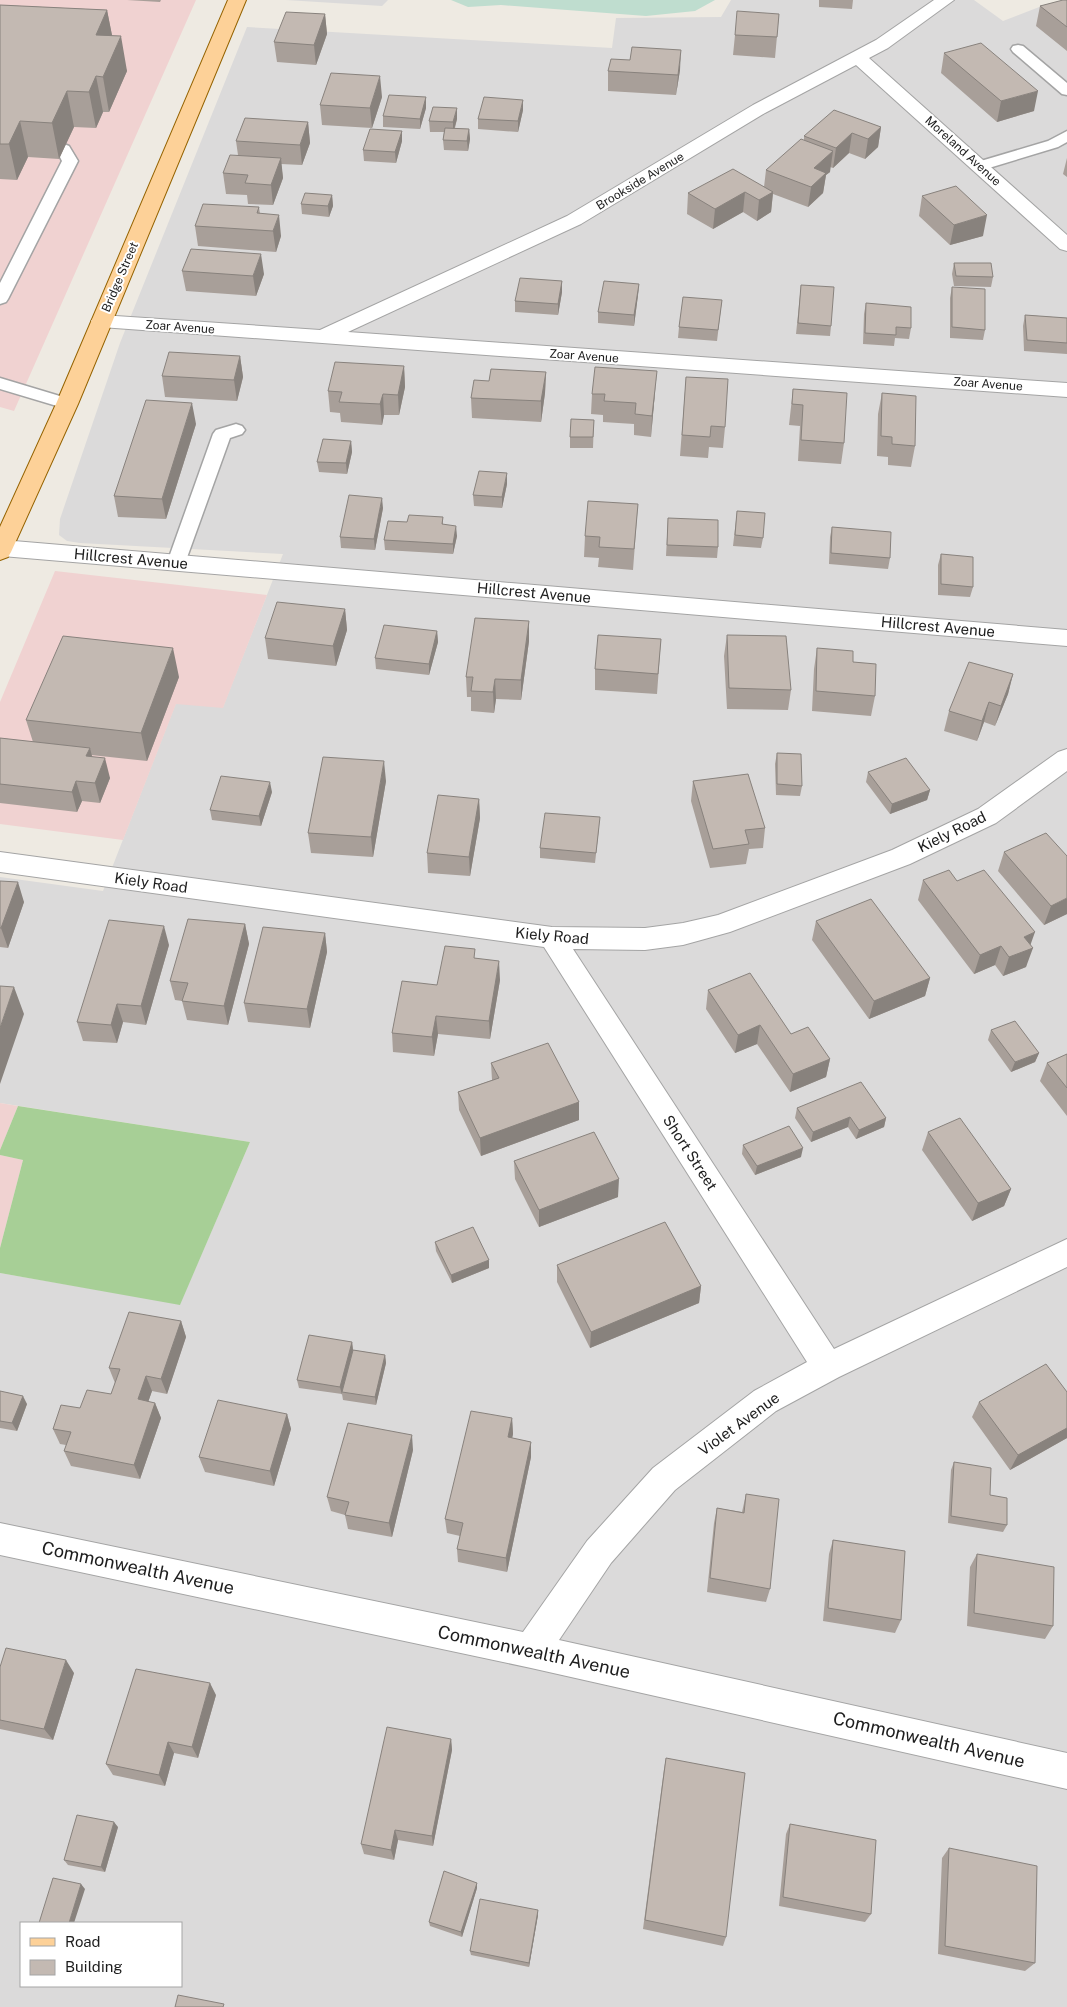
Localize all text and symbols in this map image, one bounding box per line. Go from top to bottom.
street label: Moreland Avenue [922,113,1004,189]
street label: Brookside Avenue [594,149,687,213]
street label: Bridge Street [99,240,141,314]
street label: Zoar Avenue [145,318,215,336]
street label: Zoar Avenue [549,347,619,365]
street label: Zoar Avenue [953,375,1023,393]
street label: Hillcrest Avenue [73,545,189,572]
street label: Hillcrest Avenue [476,579,592,606]
street label: Hillcrest Avenue [880,613,996,640]
street label: Kiely Road [915,808,989,855]
street label: Kiely Road [113,869,189,896]
street label: Kiely Road [515,924,590,947]
street label: Short Street [660,1112,721,1194]
street label: Violet Avenue [695,1389,782,1459]
street label: Commonwealth Avenue [40,1537,236,1598]
street label: Commonwealth Avenue [436,1621,632,1682]
street label: Commonwealth Avenue [831,1707,1027,1772]
legend [20,1922,182,1987]
text: Road [65,1933,101,1950]
text: Building [65,1958,123,1975]

